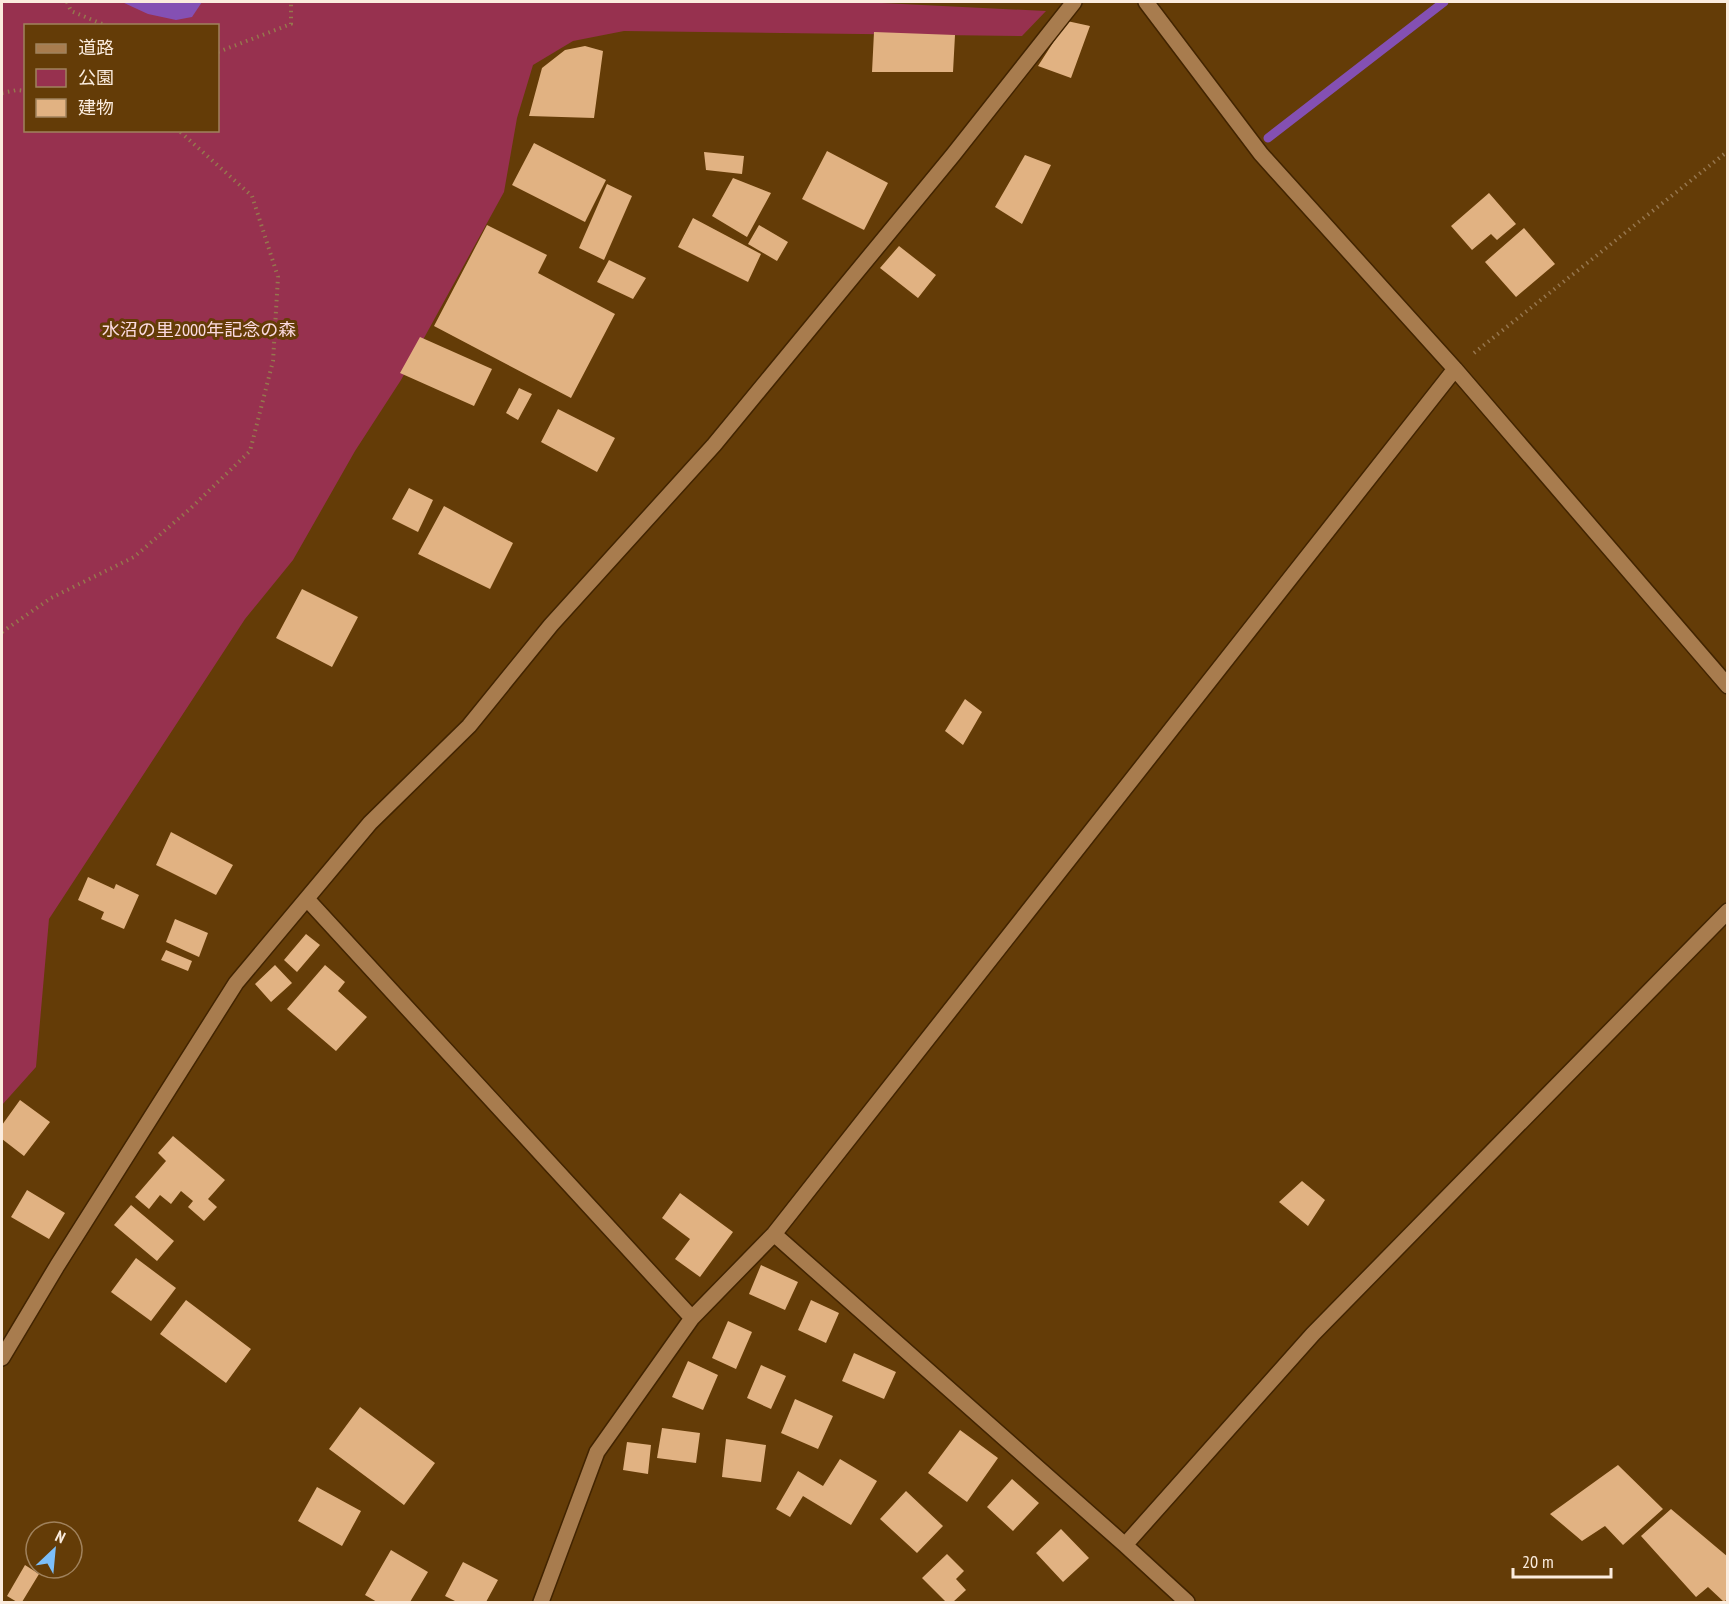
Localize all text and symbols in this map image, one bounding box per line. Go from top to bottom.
legend [24,24,219,132]
text: 道路 [78,36,114,59]
text: 公園 [78,66,114,89]
text: 建物 [78,96,114,119]
park label: 水沼の里2000年記念の森 [102,318,296,341]
north arrow [24,1520,84,1580]
text: N [52,1526,69,1547]
scale bar [1513,1541,1610,1579]
text: 20 m [1522,1550,1554,1573]

